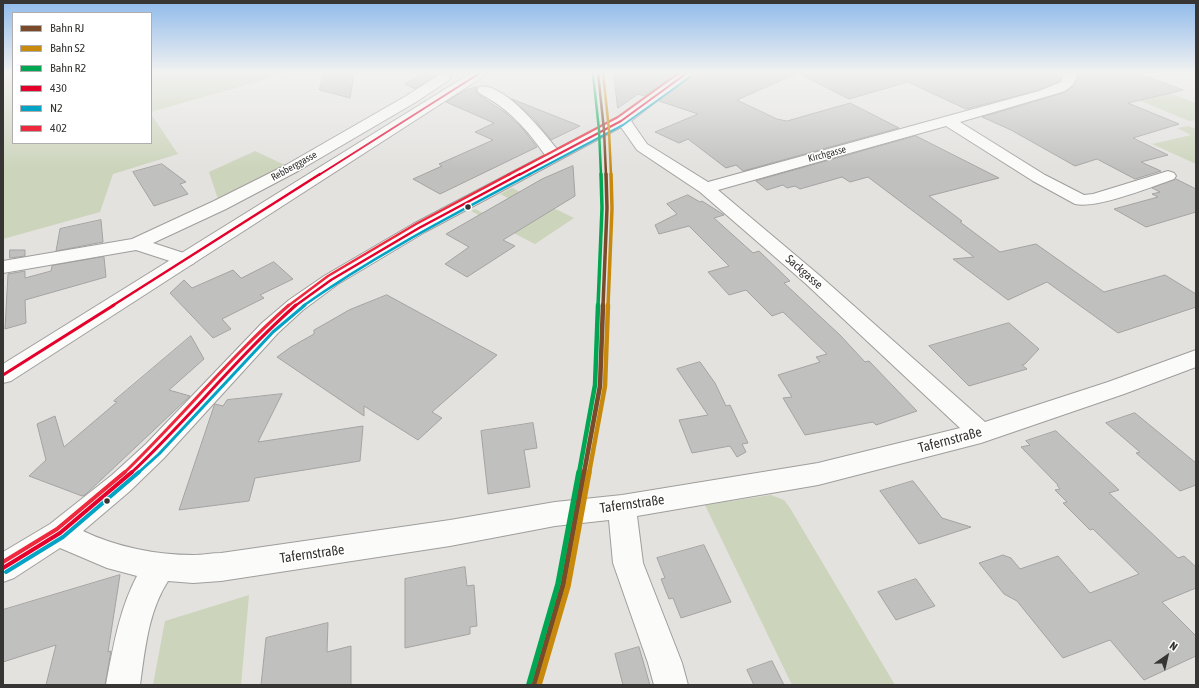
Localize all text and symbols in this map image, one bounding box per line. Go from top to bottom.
legend [12,12,152,144]
text: Bahn RJ [50,21,84,35]
text: Bahn S2 [50,41,85,55]
text: Bahn R2 [50,61,86,75]
text: 430 [50,81,67,95]
text: N2 [50,101,63,115]
text: 402 [50,121,67,135]
street label: Kirchgasse [807,143,847,165]
street label: Rebberggasse [269,148,319,184]
unlabelled marker [463,202,473,212]
street label: Sackgasse [782,252,826,292]
street label: Tafernstraße [916,423,984,457]
street label: Tafernstraße [599,491,665,517]
unlabelled marker [102,496,112,506]
street label: Tafernstraße [279,541,345,567]
north arrow [1147,636,1187,676]
text: N [1168,639,1180,653]

